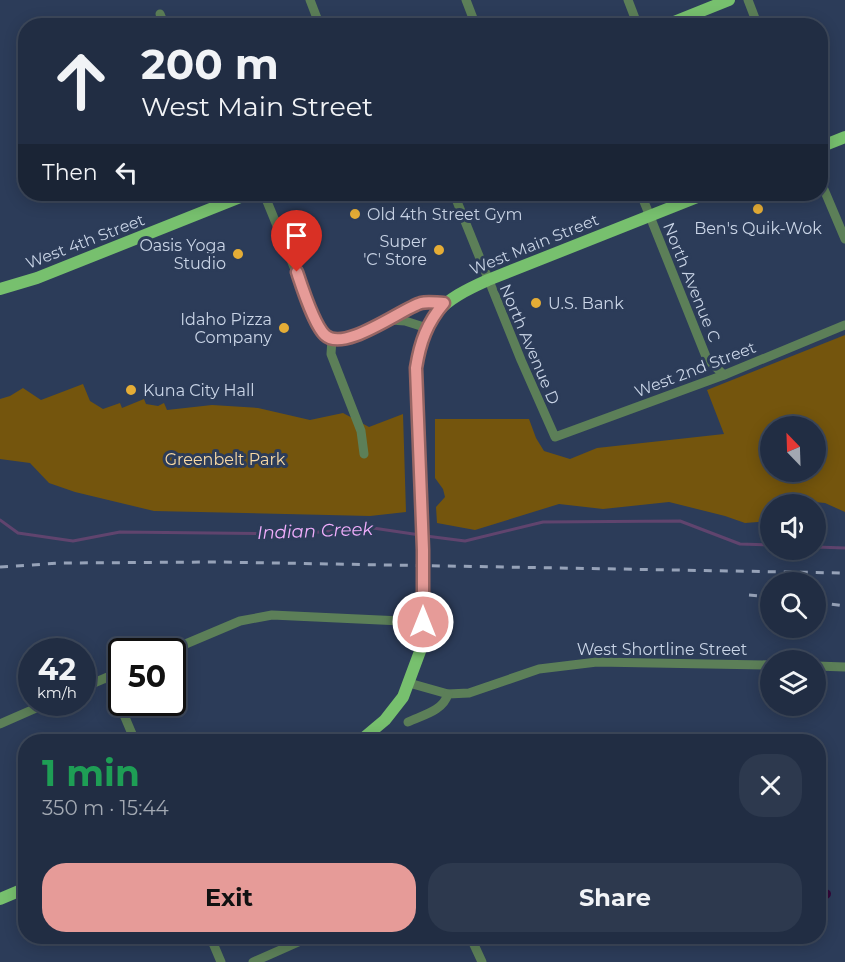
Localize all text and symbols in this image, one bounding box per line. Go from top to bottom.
text: 200 m [141,38,279,90]
icon: ahead [42,42,120,120]
text: West Main Street [141,90,373,123]
icon: left [110,156,143,189]
text: Then [42,159,98,186]
marker: Ben's Quik-Wok [751,202,765,216]
place label: Old 4th Street Gym [367,205,522,224]
marker: Old 4th Street Gym [348,207,362,221]
street label: West 4th Street [23,210,148,273]
pin [271,210,322,272]
street label: West Main Street [467,210,602,279]
icon: arrive [280,219,313,252]
place label: Ben's Quik-Wok [694,219,822,238]
street label: North Avenue C [659,220,724,345]
place label: Super 'C' Store [363,232,427,269]
place label: Oasis Yoga Studio [139,236,226,273]
marker: Super 'C' Store [432,243,446,257]
marker: Oasis Yoga Studio [231,247,245,261]
street label: North Avenue D [496,281,563,407]
place label: U.S. Bank [548,294,624,313]
marker: U.S. Bank [529,296,543,310]
place label: Idaho Pizza Company [180,310,272,347]
marker: Idaho Pizza Company [277,321,291,335]
street label: West 2nd Street [632,337,759,401]
place label: Kuna City Hall [143,381,255,400]
marker: Kuna City Hall [124,383,138,397]
north arrow [760,416,826,482]
map controls [760,416,826,716]
park label: Greenbelt Park [165,450,286,469]
button: sound [760,494,826,560]
water label: Indian Creek [257,518,375,544]
button: search [760,572,826,638]
position arrow [391,590,455,654]
speed limit sign: 50 [108,638,186,716]
street label: West Shortline Street [577,640,748,659]
button: layers [760,650,826,716]
text: 42 [38,651,76,688]
text: km/h [37,683,77,702]
text: 1 min [42,751,140,795]
button: close [739,754,802,817]
text: 350 m · 15:44 [42,796,169,820]
button: Exit [42,863,416,932]
button: Share [428,863,802,932]

